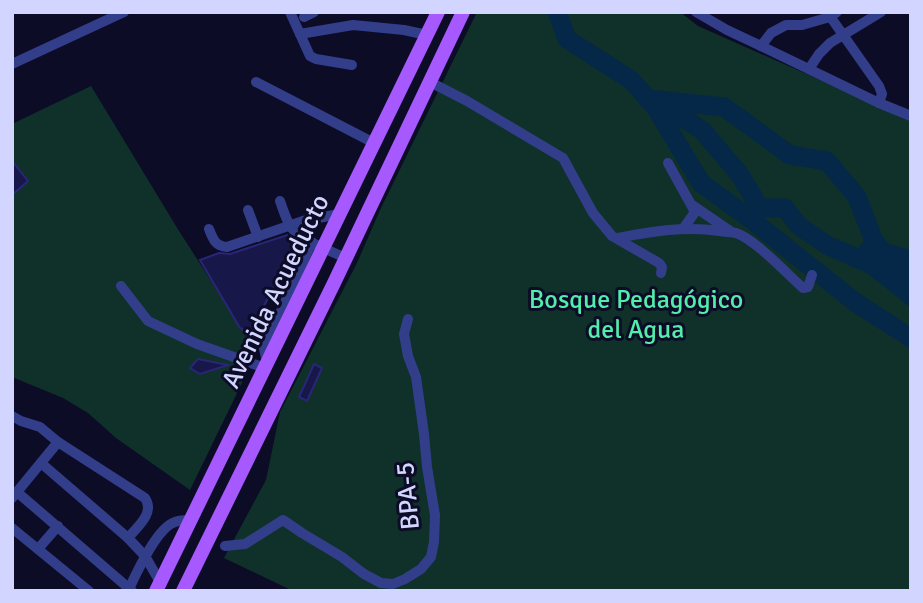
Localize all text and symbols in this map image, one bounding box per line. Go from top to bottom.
street label: Avenida Acueducto [215,189,337,394]
park label: Bosque Pedagógico del Agua [529,284,743,346]
street label: BPA-5 [389,461,427,531]

